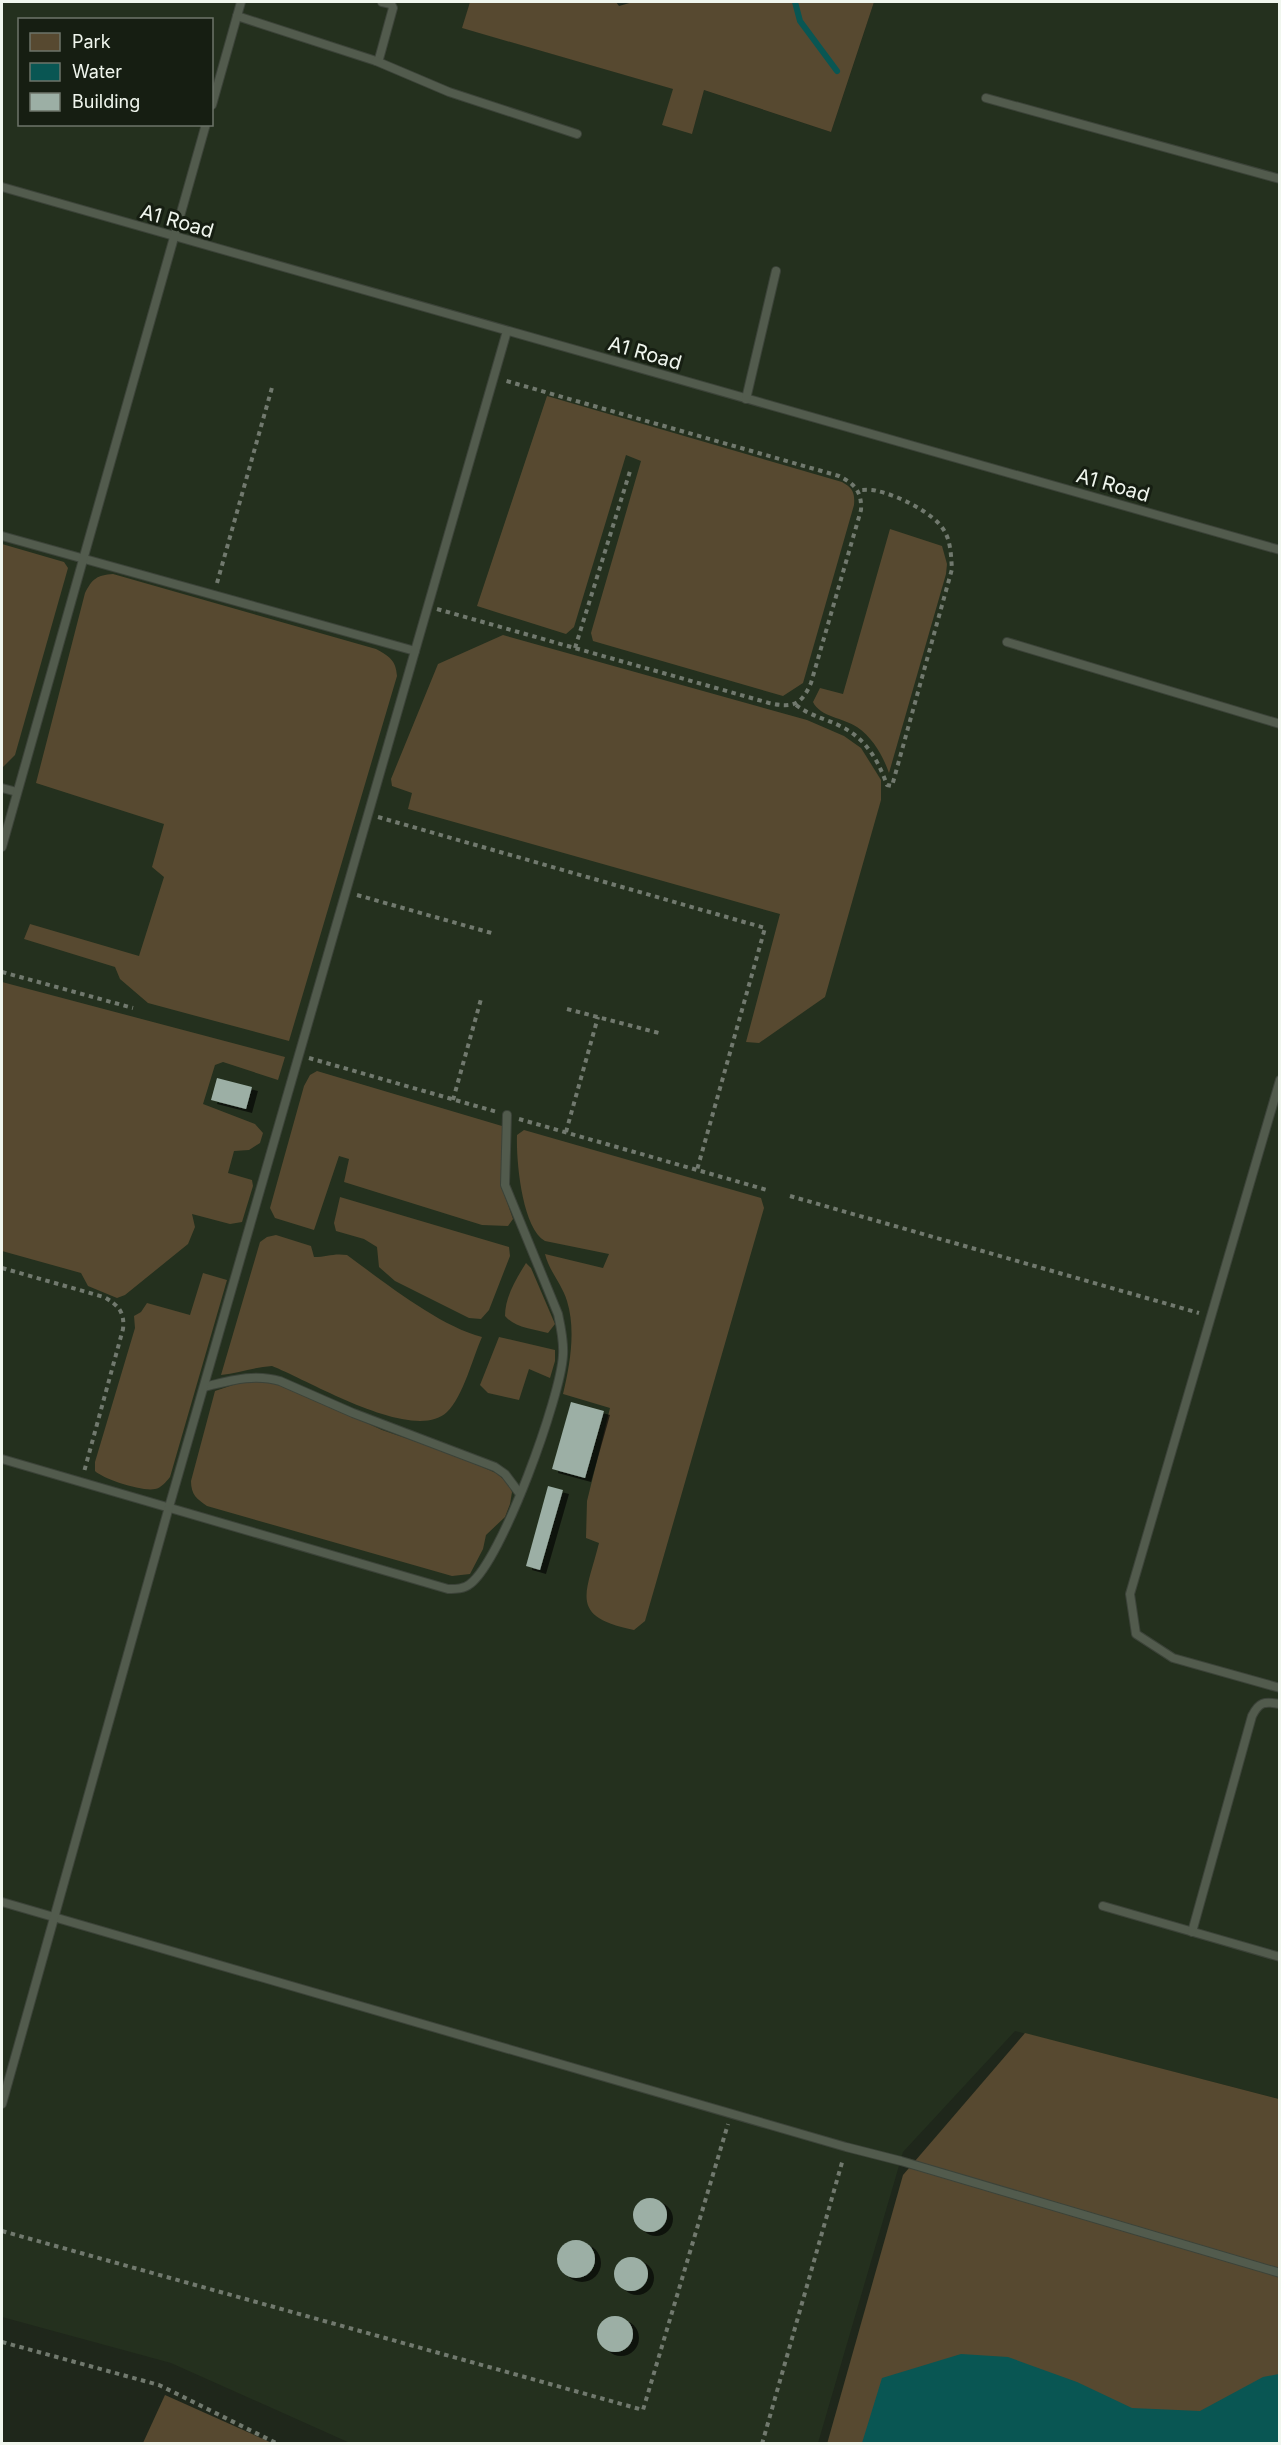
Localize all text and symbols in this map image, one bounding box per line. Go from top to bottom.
legend [18,18,213,126]
text: Park [72,31,111,52]
text: Water [72,61,122,82]
text: Building [72,91,140,112]
street label: A1 Road [138,199,216,243]
street label: A1 Road [606,331,684,375]
street label: A1 Road [1074,463,1152,507]

